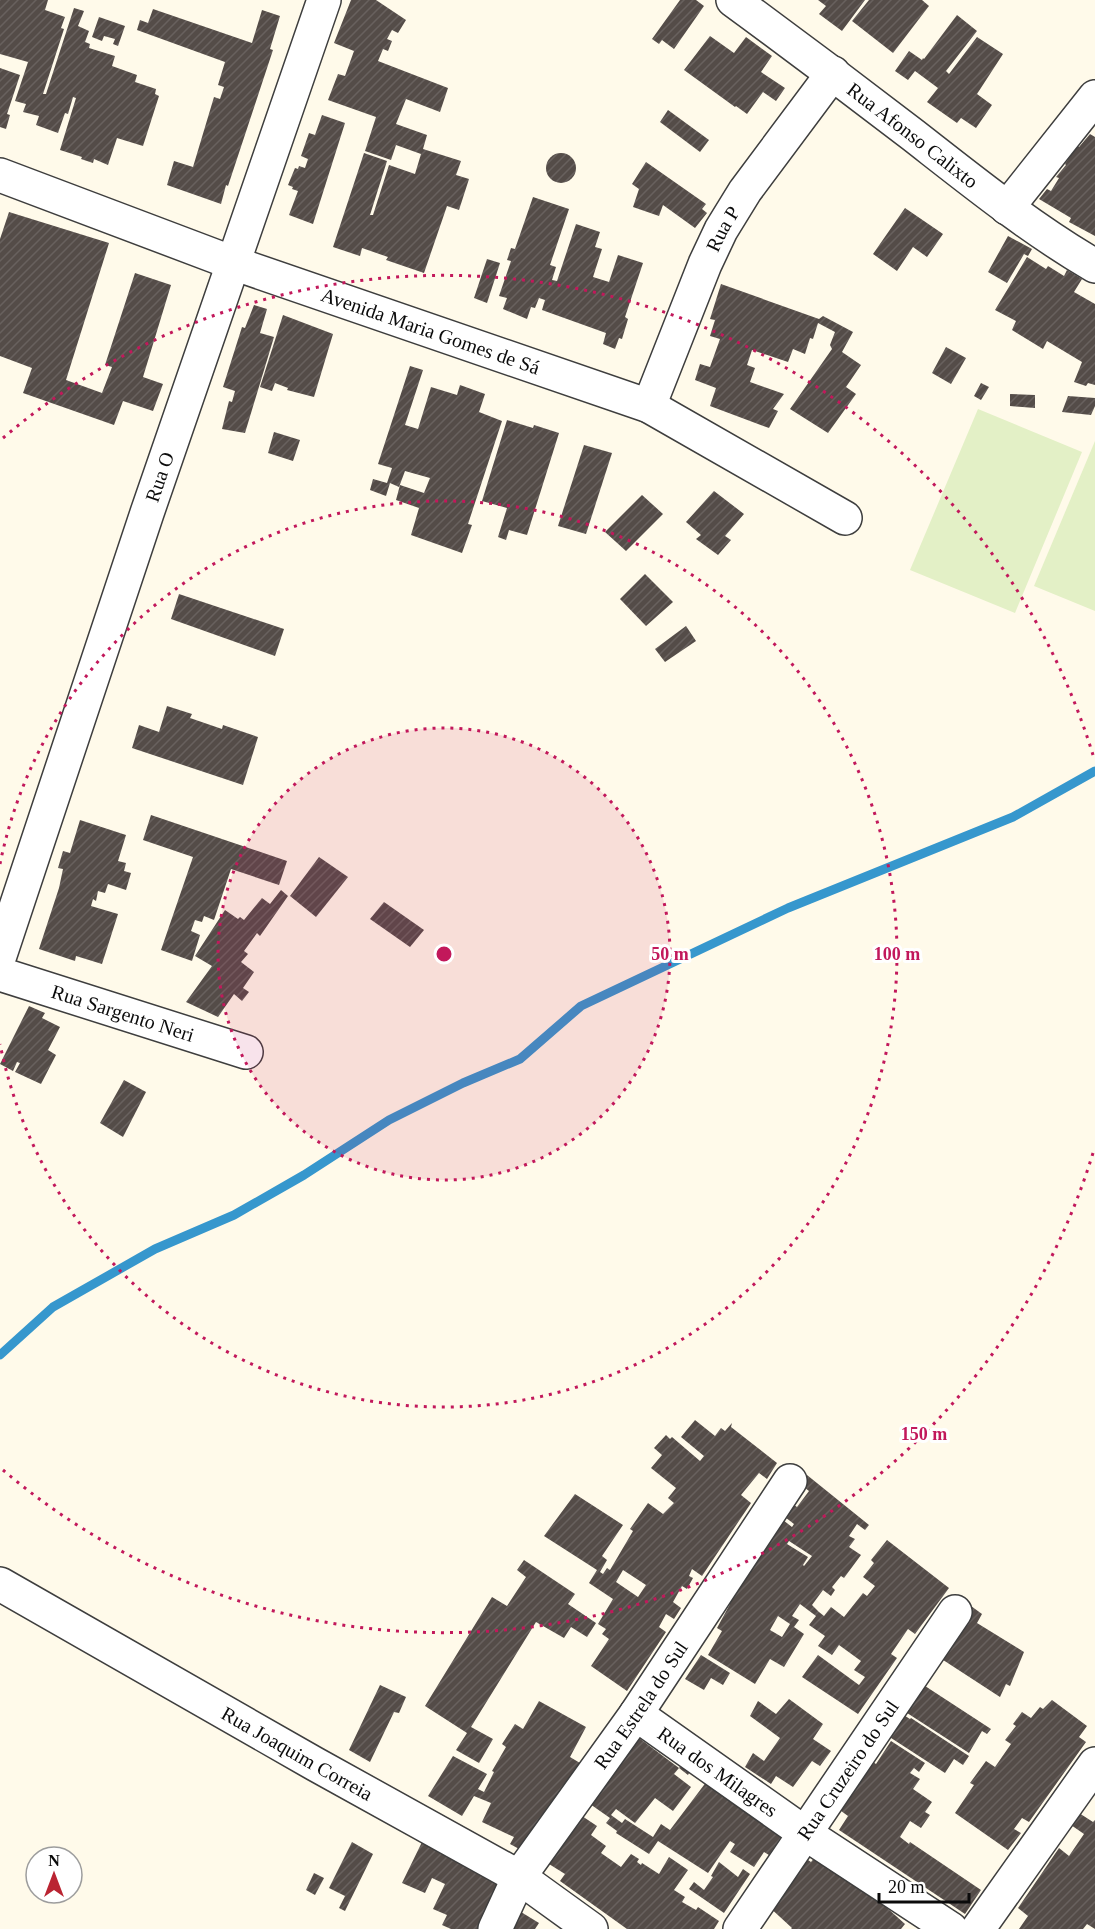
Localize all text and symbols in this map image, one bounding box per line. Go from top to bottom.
street label: Rua Afonso Calixto [843,78,982,193]
street label: Rua P [702,202,744,255]
street label: Avenida Maria Gomes de Sá [318,283,543,379]
street label: Rua O [141,449,178,505]
centre of rings [434,944,454,964]
text: 50 m [651,944,689,964]
text: 100 m [874,944,920,964]
street label: Rua Sargento Neri [49,980,198,1046]
text: 150 m [901,1424,947,1444]
street label: Rua Estrela do Sul [589,1637,692,1773]
street label: Rua Cruzeiro do Sul [793,1696,903,1844]
street label: Rua Joaquim Correia [218,1702,377,1805]
street label: Rua dos Milagres [654,1722,782,1821]
north arrow [24,1845,84,1905]
text: N [48,1852,60,1869]
scale bar [879,1866,969,1904]
text: 20 m [888,1877,925,1897]

